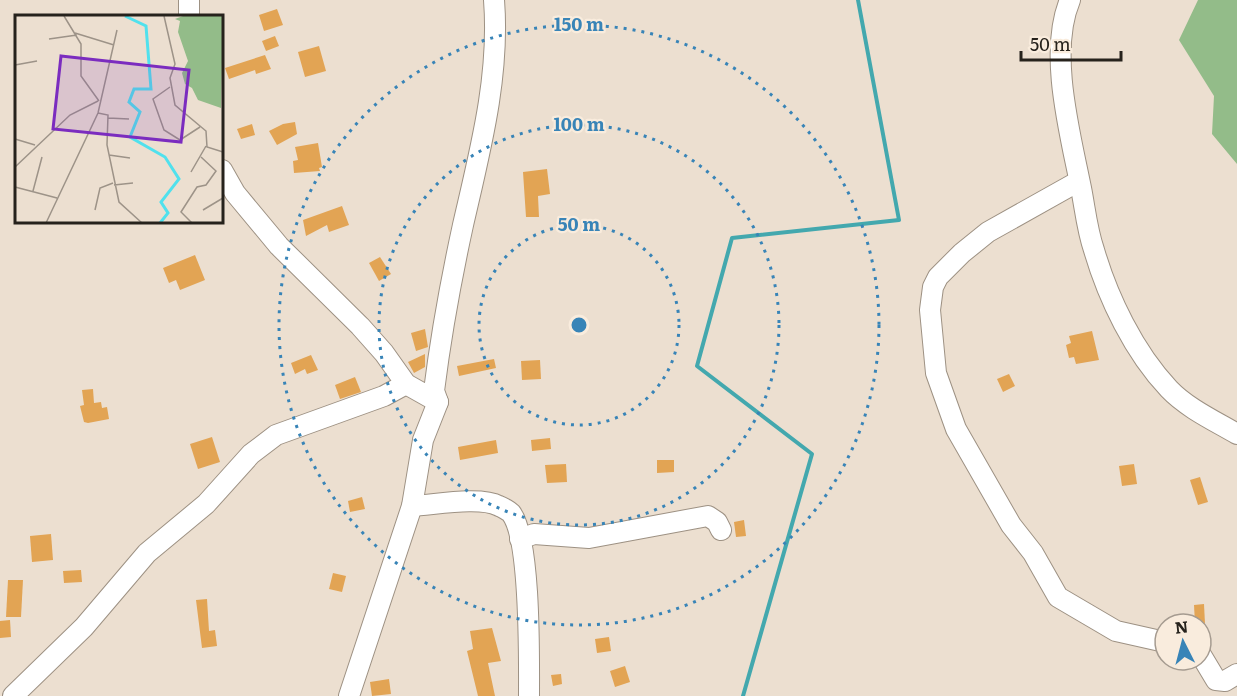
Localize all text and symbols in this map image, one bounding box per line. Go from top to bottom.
text: 150 m [554,10,604,37]
inset map [15,15,224,224]
scale bar [1021,24,1122,62]
text: 50 m [1030,30,1071,57]
text: 100 m [553,110,605,137]
text: 50 m [558,210,600,237]
centre of rings [569,315,589,335]
north arrow [1153,612,1213,672]
text: N [1173,613,1189,639]

